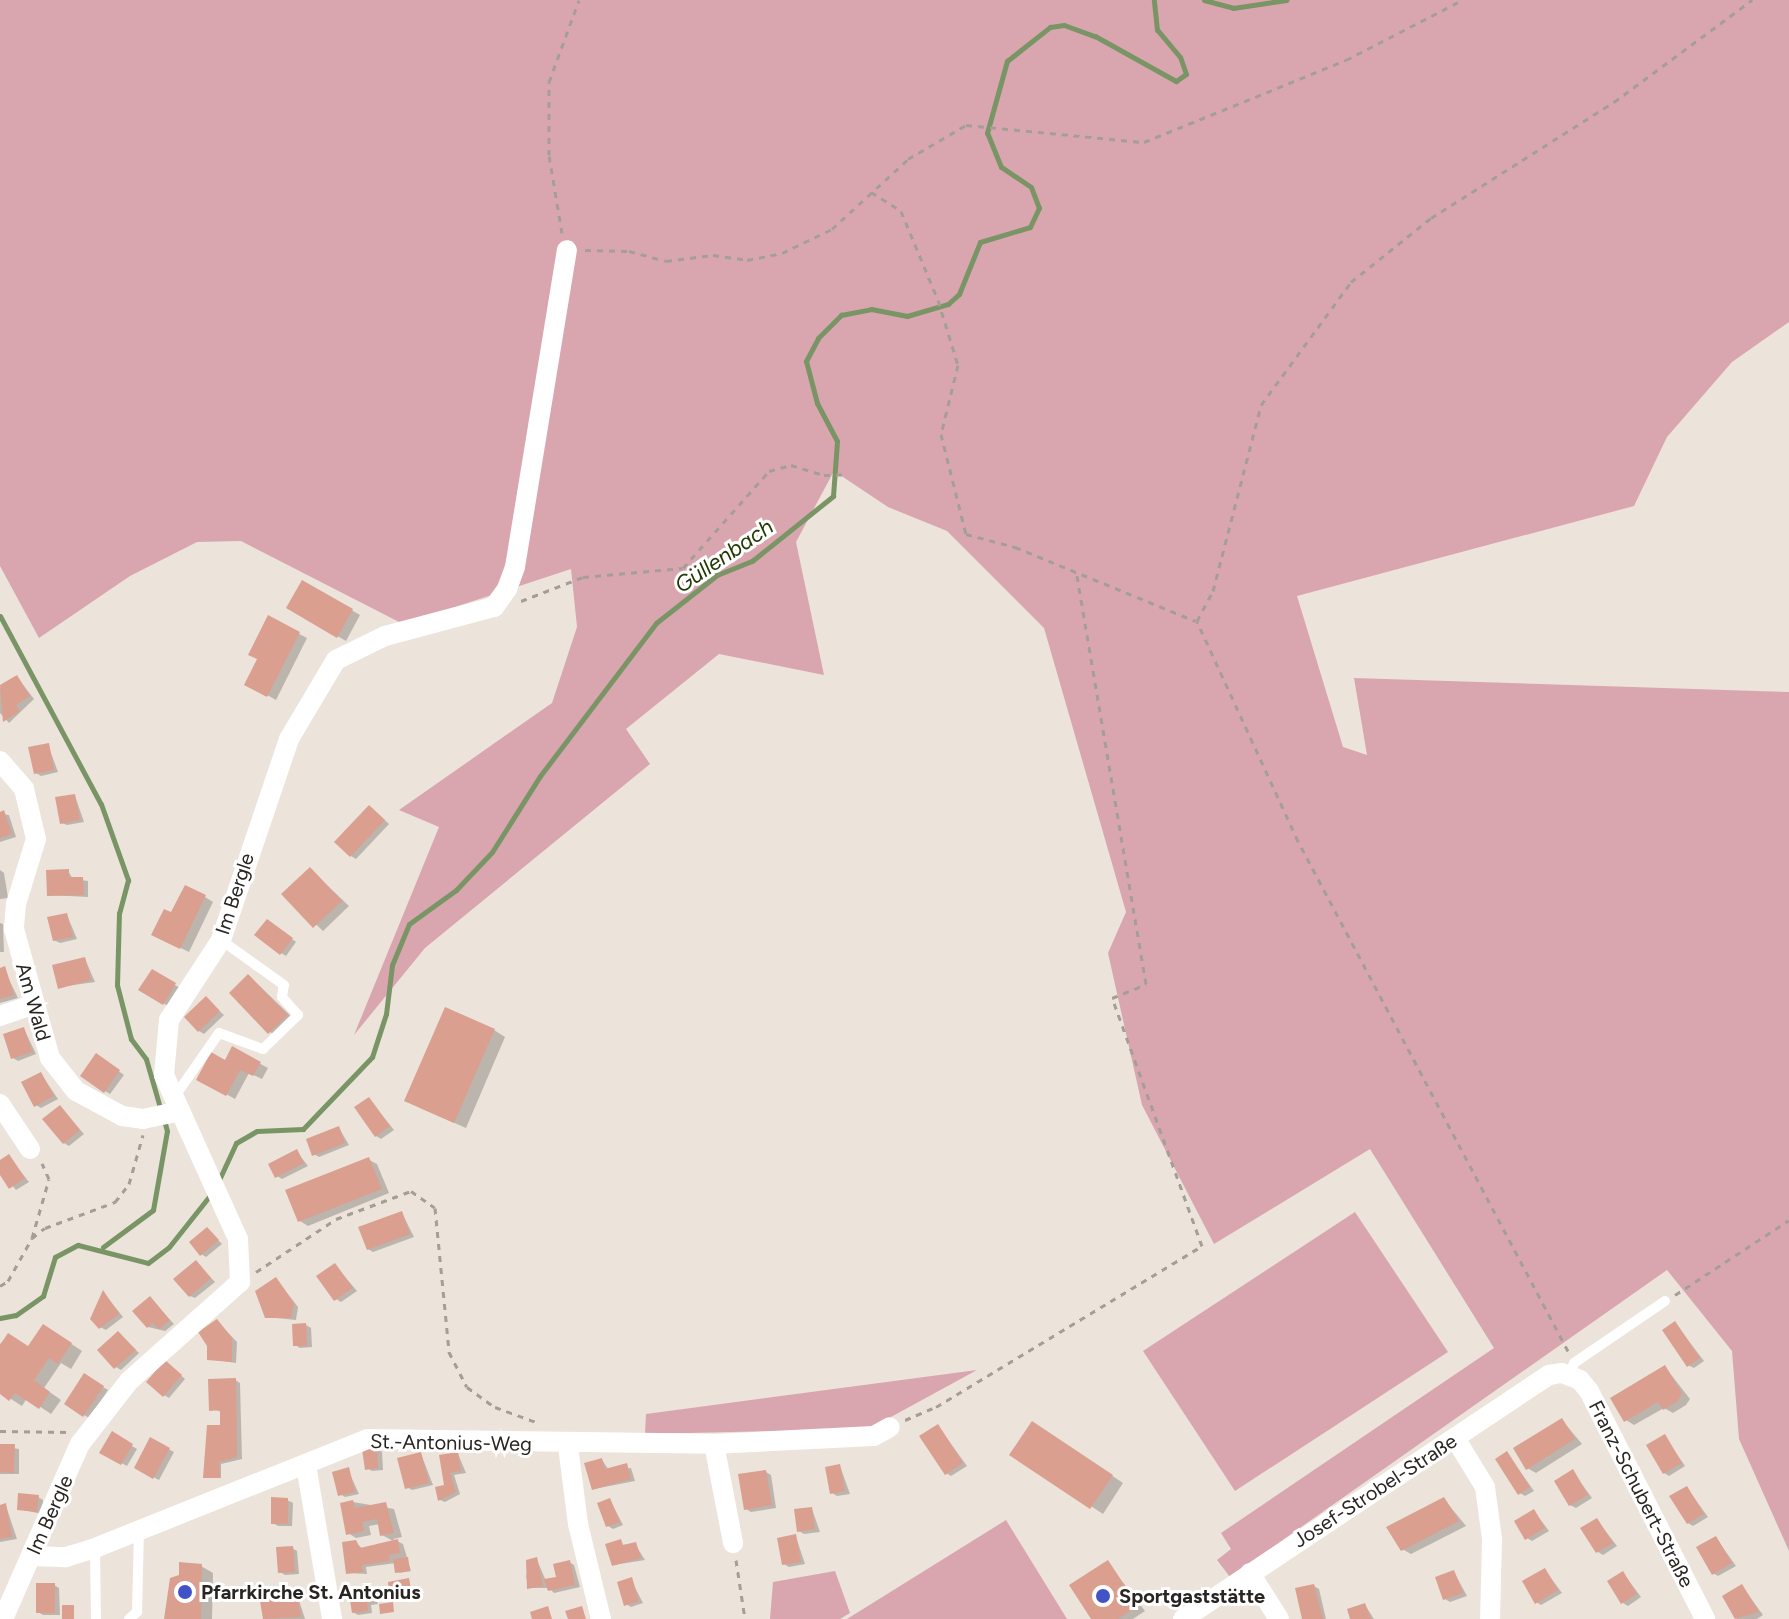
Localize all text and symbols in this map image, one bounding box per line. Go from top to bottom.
water label: Güllenbach [670,513,778,599]
street label: Im Bergle [211,850,259,938]
street label: Am Wald [10,960,56,1044]
street label: Franz-Schubert-Straße [1583,1396,1699,1592]
street label: Josef-Strobel-Straße [1289,1429,1461,1553]
street label: St.-Antonius-Weg [370,1430,532,1456]
street label: Im Bergle [22,1472,78,1558]
place label: Pfarrkirche St. Antonius [201,1580,421,1604]
marker: Pfarrkirche St. Antonius [176,1583,194,1601]
place label: Sportgaststätte [1119,1584,1265,1608]
marker: Sportgaststätte [1094,1587,1112,1605]

